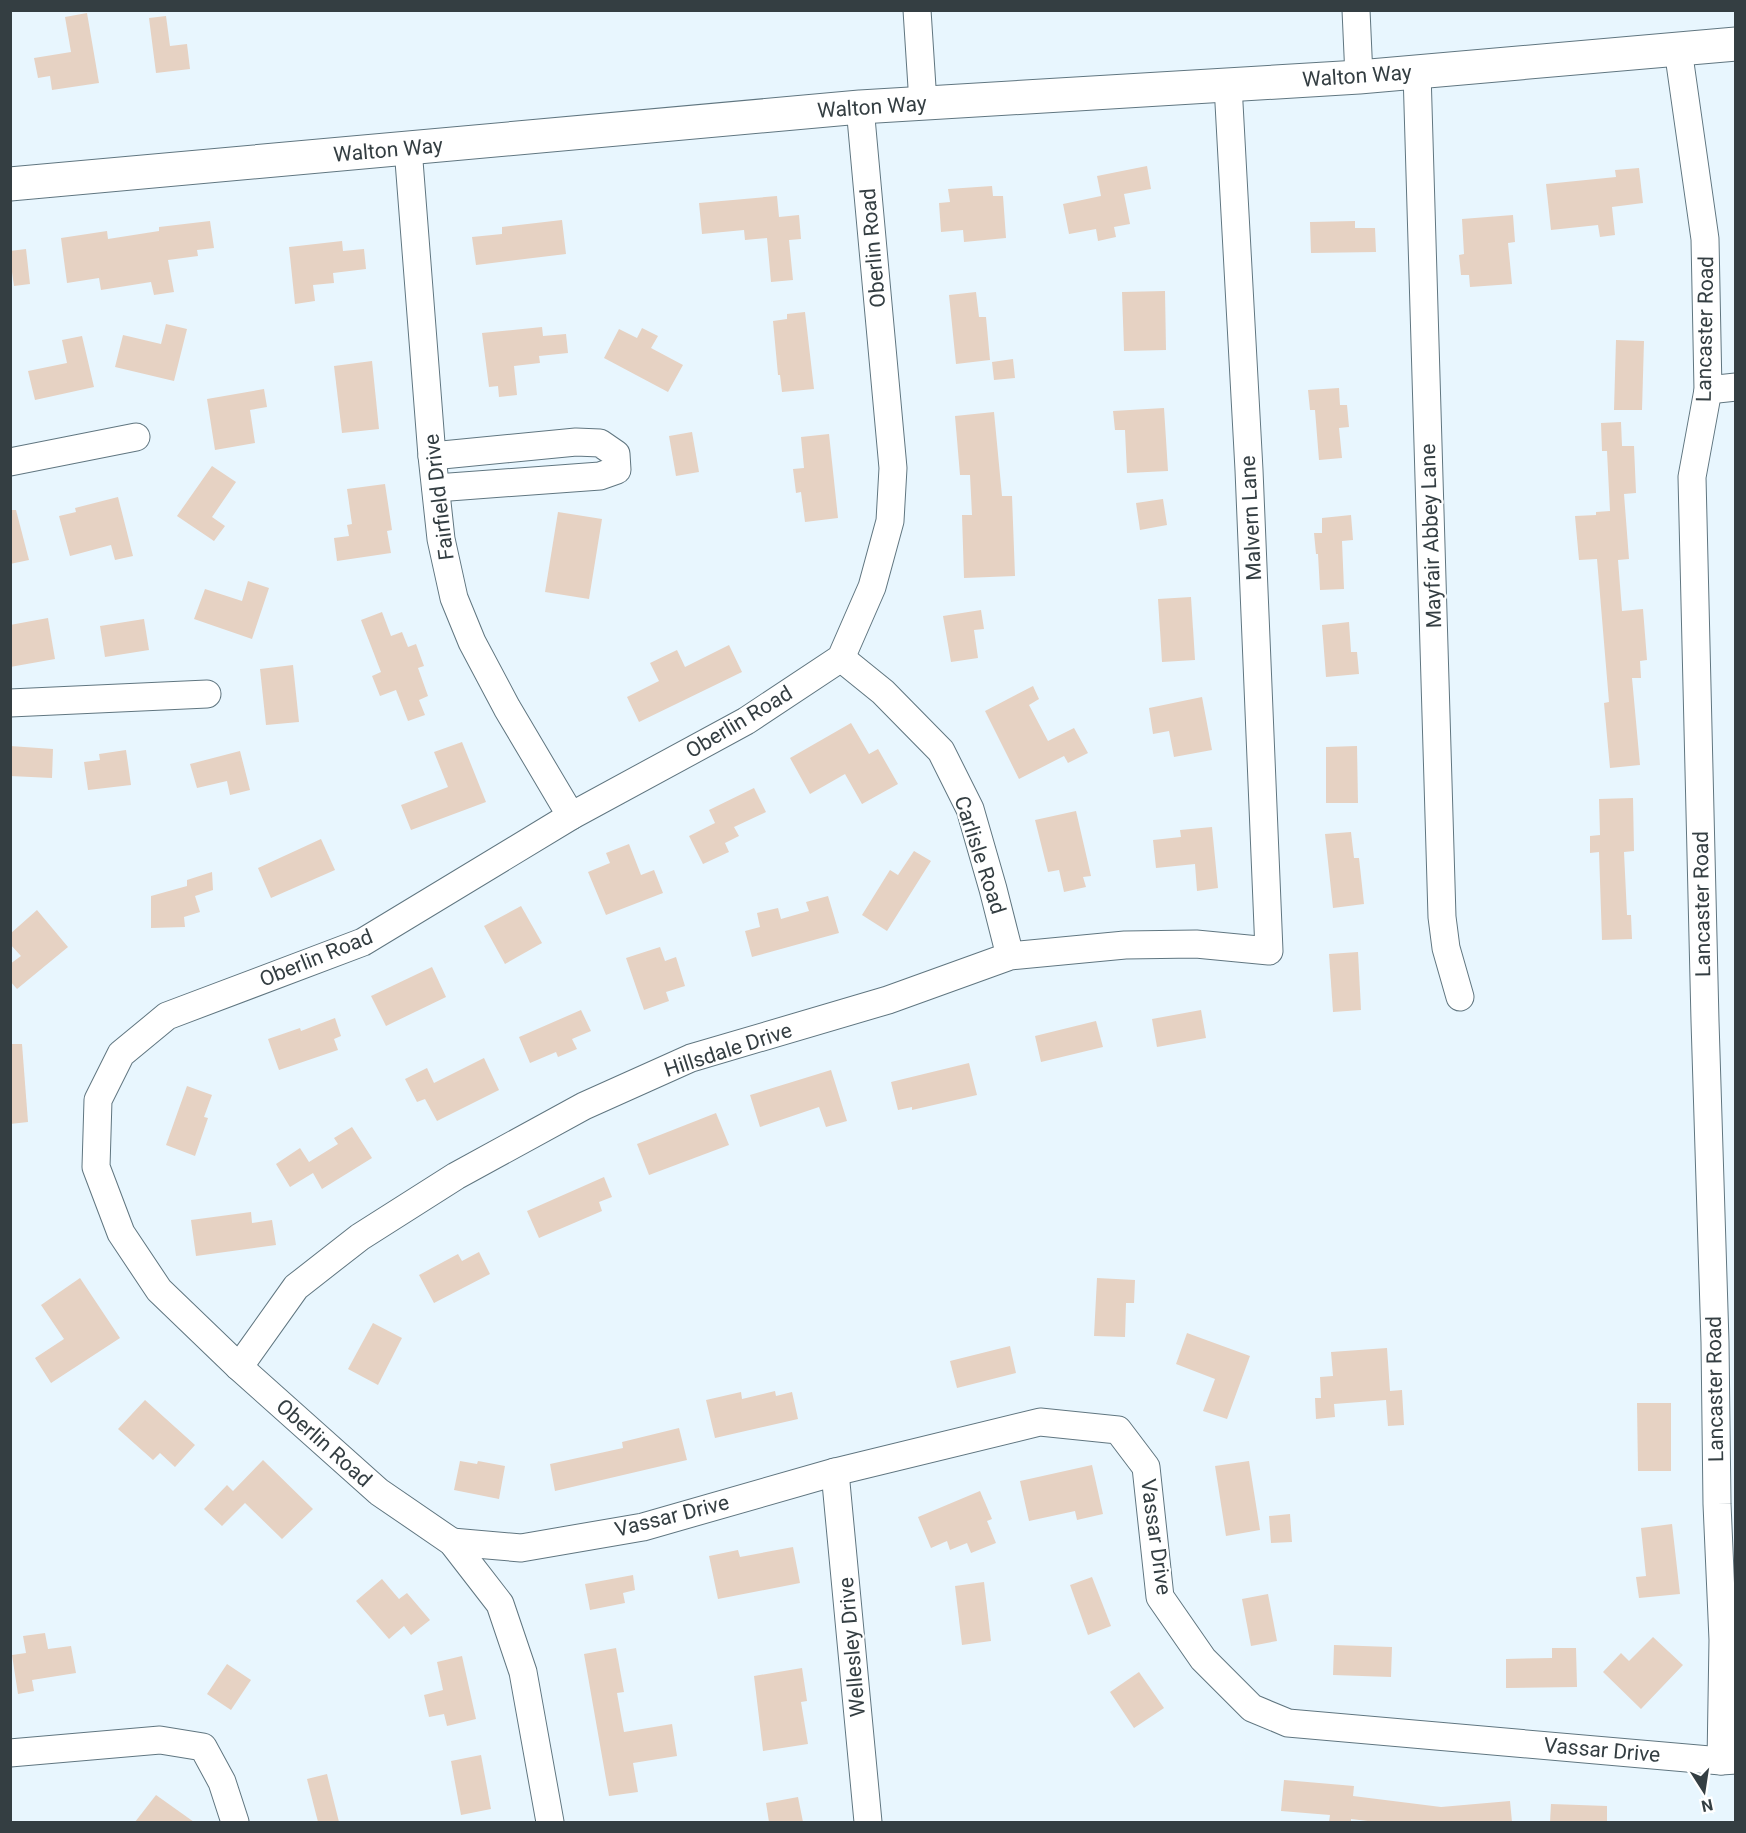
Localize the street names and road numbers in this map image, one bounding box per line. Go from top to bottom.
street label: Walton Way [1301,60,1413,92]
street label: Walton Way [816,91,928,123]
street label: Walton Way [332,133,444,167]
street label: Oberlin Road [856,187,890,309]
street label: Lancaster Road [1692,256,1718,402]
street label: Fairfield Drive [419,433,459,561]
street label: Mayfair Abbey Lane [1416,443,1446,629]
street label: Malvern Lane [1236,455,1266,581]
street label: Oberlin Road [682,681,796,763]
street label: Carlisle Road [950,793,1010,917]
street label: Lancaster Road [1689,831,1715,977]
street label: Oberlin Road [256,924,376,992]
street label: Hillsdale Drive [661,1018,795,1082]
street label: Lancaster Road [1702,1316,1728,1462]
street label: Oberlin Road [271,1394,377,1492]
street label: Vassar Drive [1136,1477,1176,1597]
street label: Vassar Drive [612,1490,732,1542]
street label: Wellesley Drive [834,1576,870,1718]
street label: Vassar Drive [1543,1733,1661,1767]

